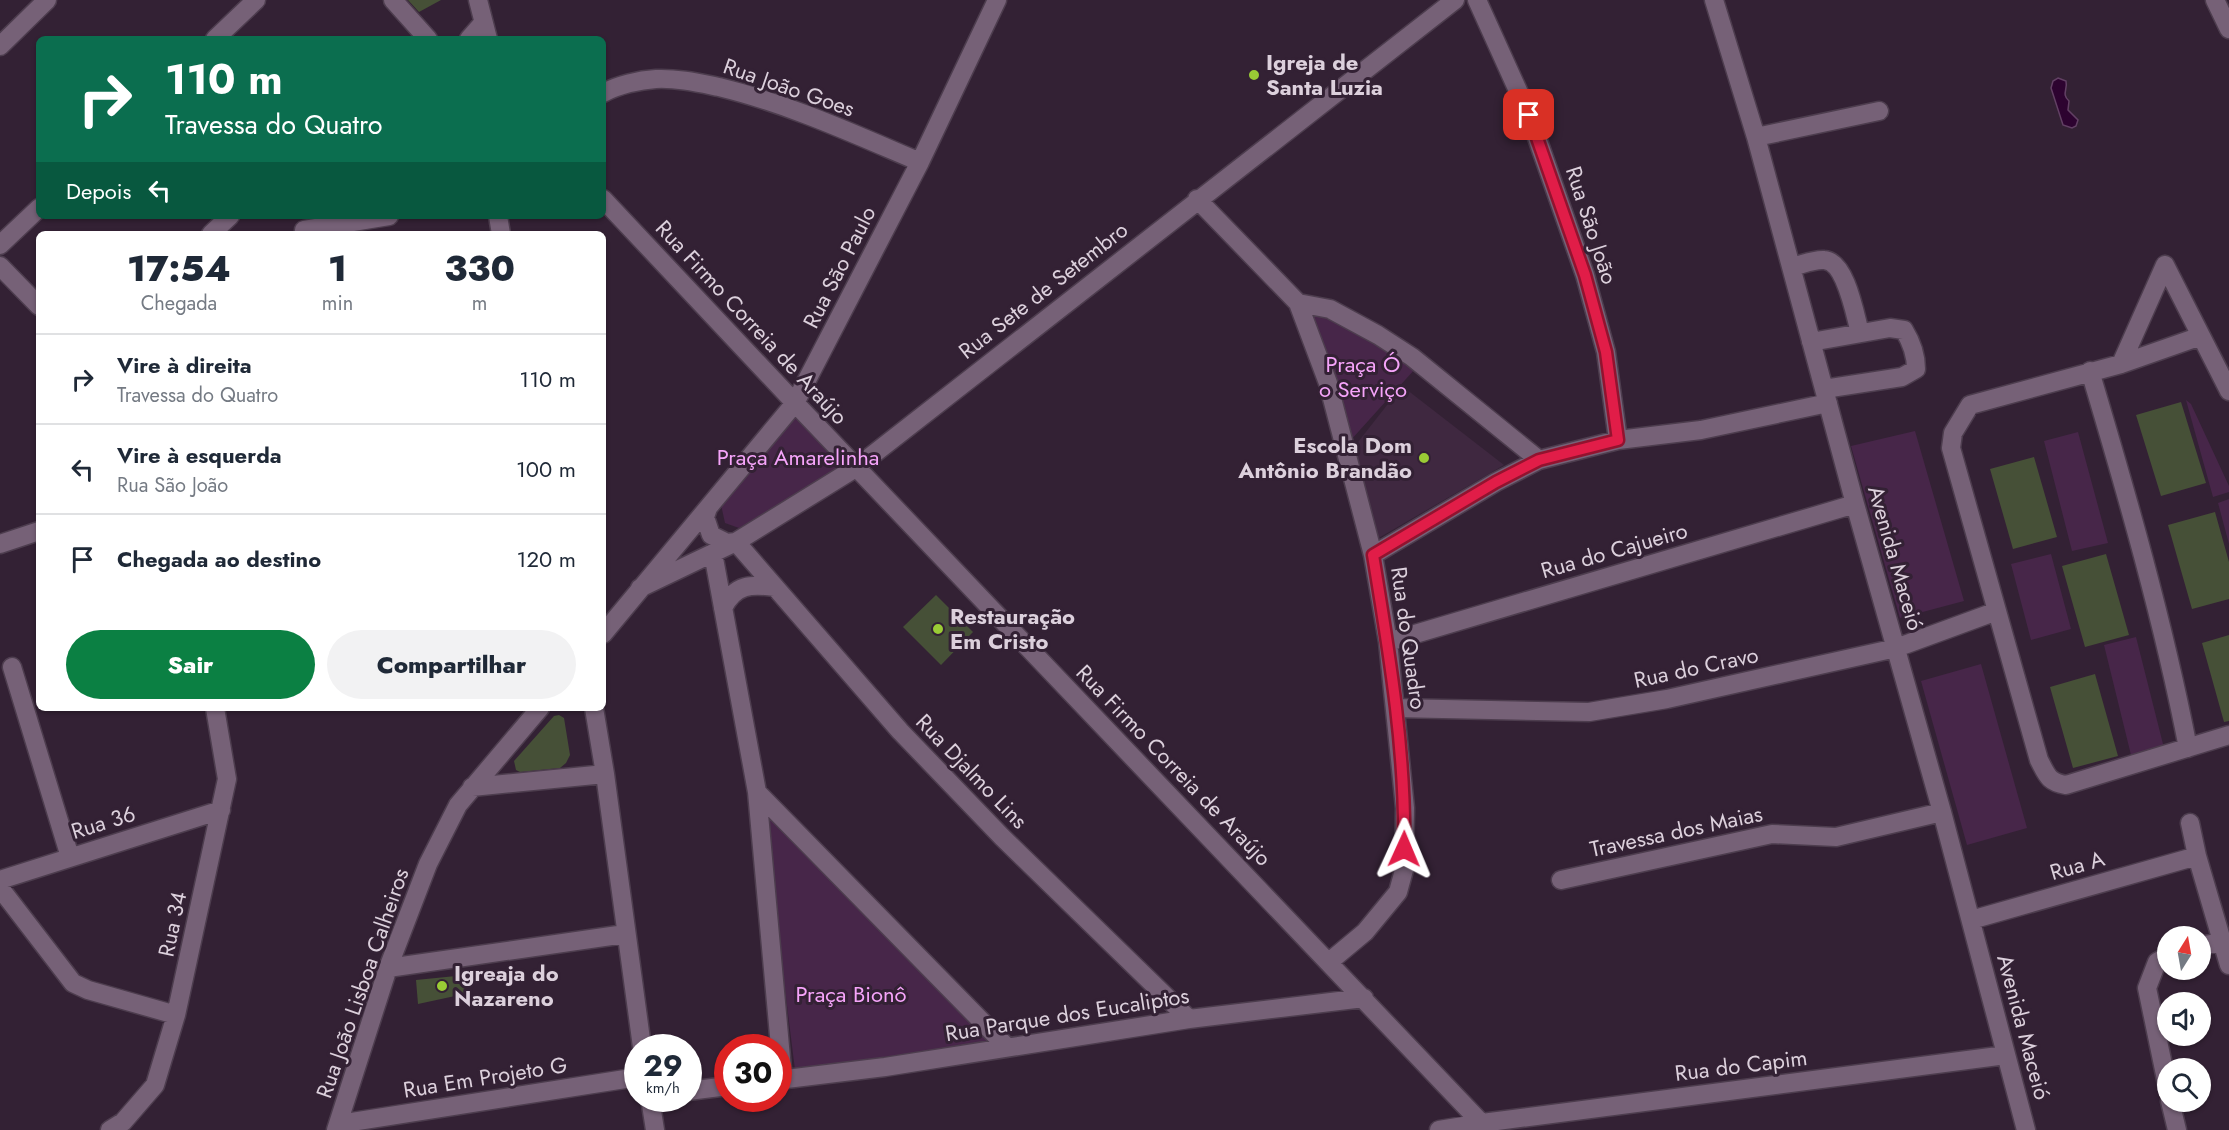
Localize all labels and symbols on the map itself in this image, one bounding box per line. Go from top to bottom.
place label: Igreja de Santa Luzia [1266,46,1383,103]
street label: Rua João Goes [719,50,859,124]
marker: Igreja de Santa Luzia [1247,68,1261,82]
pin [1503,89,1554,140]
street label: Rua São João [1558,162,1626,288]
street label: Rua São Paulo [795,200,883,334]
street label: Rua Firmo Correia de Araújo [648,213,856,431]
street label: Rua Sete de Setembro [952,214,1134,366]
park label: Praça Ó o Serviço [1319,348,1407,405]
place label: Escola Dom Antônio Brandão [1237,429,1412,486]
park label: Praça Amarelinha [717,441,879,473]
marker: Escola Dom Antônio Brandão [1417,451,1431,465]
street label: Avenida Maceió [1860,482,1932,634]
street label: Rua do Cajueiro [1537,514,1691,586]
street label: Rua do Quadro [1383,565,1435,711]
place label: Restauração Em Cristo [950,600,1075,657]
marker: Restauração Em Cristo [931,622,945,636]
street label: Rua do Cravo [1631,638,1761,696]
street label: Rua Firmo Correia de Araújo [1069,657,1279,873]
street label: Rua Djalmo Lins [909,706,1035,836]
street label: Rua 36 [67,797,139,847]
street label: Travessa dos Maias [1587,797,1765,865]
position arrow [1372,817,1436,881]
street label: Rua A [2046,842,2109,888]
street label: Rua João Lisboa Calheiros [308,864,416,1102]
street label: Rua 34 [149,888,195,960]
north arrow [2157,926,2211,980]
street label: Avenida Maceió [1989,951,2059,1103]
place label: Igreaja do Nazareno [454,957,559,1014]
park label: Praça Bionô [795,978,907,1010]
marker: Igreaja do Nazareno [435,979,449,993]
street label: Rua Parque dos Eucaliptos [943,979,1191,1049]
speed limit sign: 30 [714,1034,792,1112]
street label: Rua do Capim [1673,1041,1809,1089]
street label: Rua Em Projeto G [401,1048,569,1106]

